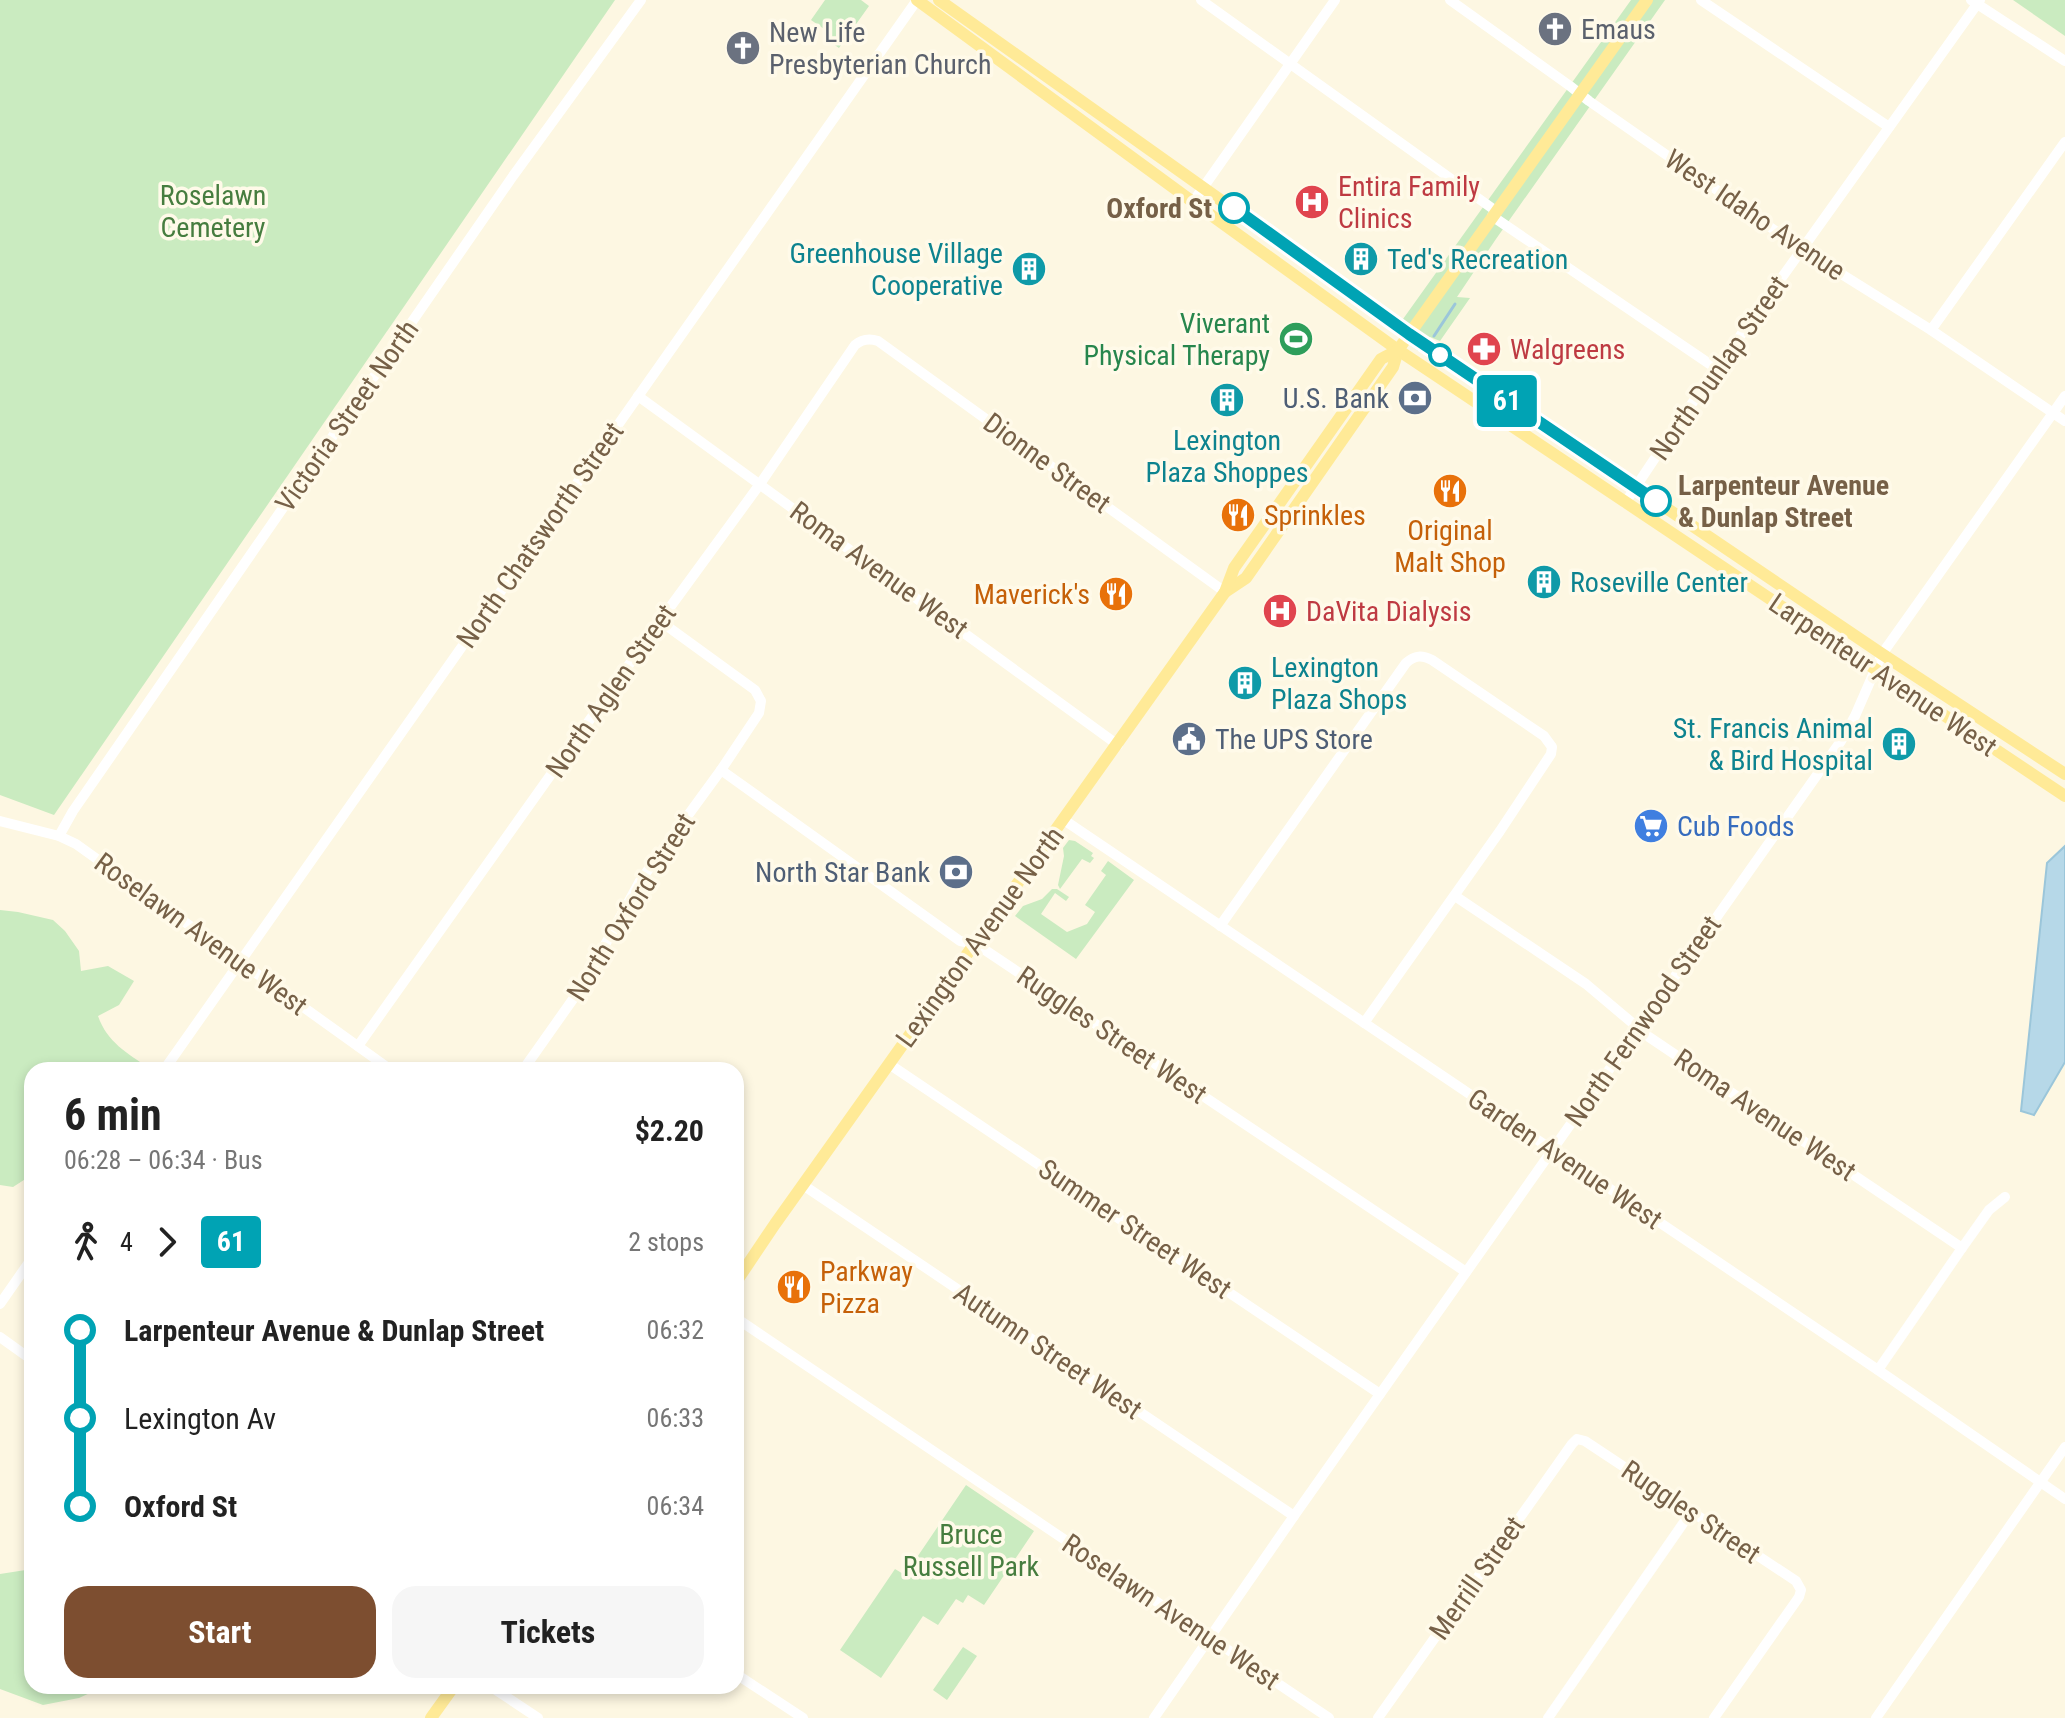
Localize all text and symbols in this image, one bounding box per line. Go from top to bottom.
church icon: Emaus [1536,10,1574,48]
place label: Emaus [1581,13,1656,46]
place label: New Life Presbyterian Church [769,16,991,81]
church icon: New Life Presbyterian Church [724,29,762,67]
street label: West Idaho Avenue [1659,142,1851,288]
place label: Entira Family Clinics [1338,170,1480,235]
park label: Roselawn Cemetery [160,179,266,244]
hospital icon: Entira Family Clinics [1293,183,1331,221]
place label: Oxford St [1106,192,1212,225]
marker: Oxford St [1219,193,1249,223]
place label: Greenhouse Village Cooperative [790,237,1003,302]
building icon: Ted's Recreation [1342,240,1380,278]
place label: Ted's Recreation [1387,243,1568,276]
building icon: Greenhouse Village Cooperative [1010,250,1048,288]
street label: North Dunlap Street [1643,269,1795,467]
place label: Viverant Physical Therapy [1084,307,1270,372]
street label: Victoria Street North [269,314,425,518]
sports icon: Viverant Physical Therapy [1277,320,1315,358]
pharmacy icon: Walgreens [1465,330,1503,368]
place label: Walgreens [1510,333,1625,366]
unlabelled marker [1429,344,1451,366]
line badge: 61 [1471,375,1543,427]
bank icon: U.S. Bank [1396,379,1434,417]
building icon: Lexington Plaza Shoppes [1208,381,1246,419]
place label: U.S. Bank [1283,382,1389,415]
text: 61 [1493,384,1521,417]
street label: Dionne Street [977,406,1117,520]
street label: North Chatsworth Street [450,416,630,654]
place label: Lexington Plaza Shoppes [1145,424,1309,489]
place label: Larpenteur Avenue & Dunlap Street [1678,469,1889,534]
restaurant icon: Original Malt Shop [1431,472,1469,510]
marker: Larpenteur Avenue & Dunlap Street [1641,486,1671,516]
street label: Roma Avenue West [784,494,974,646]
restaurant icon: Sprinkles [1219,496,1257,534]
place label: Sprinkles [1264,499,1366,532]
place label: Original Malt Shop [1394,514,1506,579]
building icon: Roseville Center [1525,563,1563,601]
place label: Roseville Center [1570,566,1748,599]
restaurant icon: Maverick's [1097,575,1135,613]
place label: Maverick's [974,578,1090,611]
street label: Larpenteur Avenue West [1763,586,2003,764]
hospital icon: DaVita Dialysis [1261,592,1299,630]
place label: DaVita Dialysis [1306,595,1472,628]
street label: North Aglen Street [539,598,683,784]
place label: Lexington Plaza Shops [1271,651,1407,716]
building icon: Lexington Plaza Shops [1226,664,1264,702]
place label: St. Francis Animal & Bird Hospital [1673,712,1873,777]
public building icon: The UPS Store [1170,720,1208,758]
place label: The UPS Store [1215,723,1373,756]
building icon: St. Francis Animal & Bird Hospital [1880,725,1918,763]
street label: North Oxford Street [560,807,702,1007]
supermarket icon: Cub Foods [1632,807,1670,845]
place label: Cub Foods [1677,810,1795,843]
street label: Lexington Avenue North [889,820,1071,1054]
street label: Roselawn Avenue West [88,846,314,1022]
bank icon: North Star Bank [937,853,975,891]
place label: North Star Bank [755,856,930,889]
street label: North Fernwood Street [1558,909,1728,1133]
street label: Ruggles Street West [1011,959,1213,1111]
street label: Roma Avenue West [1668,1042,1862,1188]
street label: Garden Avenue West [1462,1082,1668,1236]
text: 6 min [64,1089,162,1141]
text: $2.20 [635,1113,704,1148]
text: 06:28 – 06:34 · Bus [64,1145,263,1175]
street label: Summer Street West [1032,1152,1238,1306]
icon: walk [64,1220,108,1264]
icon: forward [145,1220,189,1264]
text: 61 [217,1225,245,1258]
text: 4 [120,1227,133,1257]
text: 2 stops [628,1227,704,1257]
place label: Parkway Pizza [820,1255,913,1320]
restaurant icon: Parkway Pizza [775,1268,813,1306]
street label: Autumn Street West [948,1276,1148,1426]
text: Larpenteur Avenue & Dunlap Street [124,1313,544,1348]
text: 06:32 [647,1315,704,1345]
text: Lexington Av [124,1401,276,1436]
text: 06:33 [647,1403,704,1433]
street label: Ruggles Street [1615,1453,1767,1571]
text: Oxford St [124,1489,237,1524]
text: 06:34 [647,1491,704,1521]
street label: Merrill Street [1423,1510,1531,1646]
park label: Bruce Russell Park [903,1518,1040,1583]
street label: Roselawn Avenue West [1056,1527,1286,1697]
button: Start [64,1586,376,1678]
button: Tickets [392,1586,704,1678]

